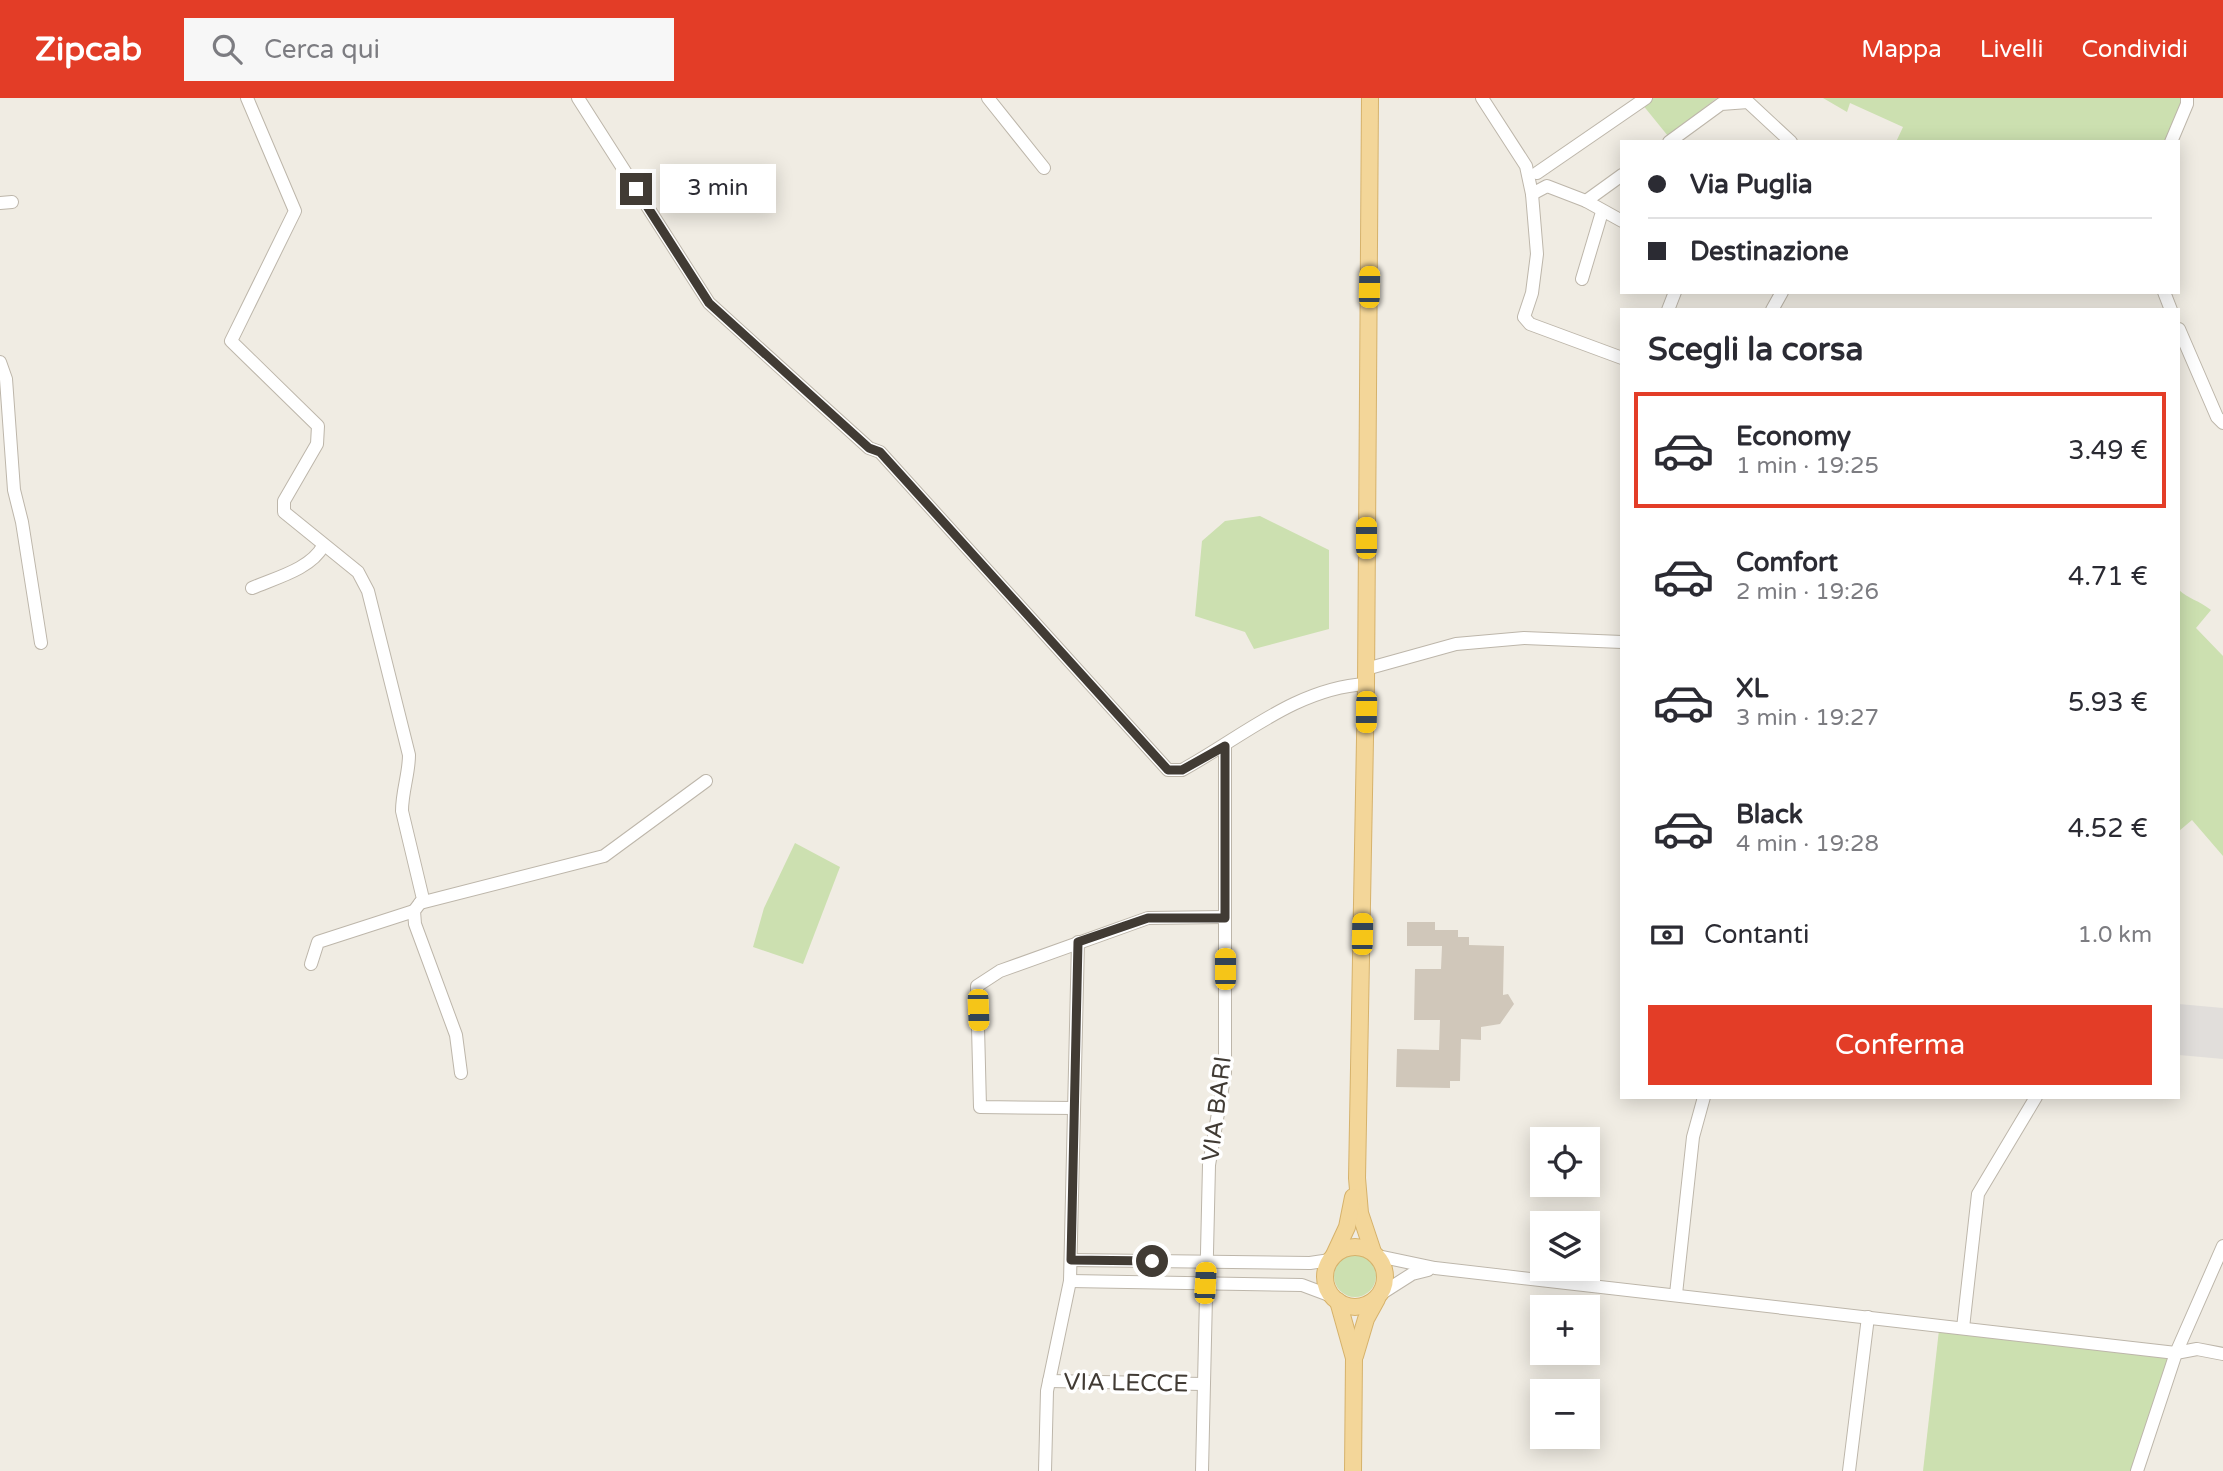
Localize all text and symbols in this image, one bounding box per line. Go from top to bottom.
search box [184,18,674,81]
text: Zipcab [35,30,142,69]
icon: search [208,30,246,68]
text: Cerca qui [264,34,380,65]
text: Mappa [1861,35,1942,64]
text: Livelli [1980,35,2044,64]
text: Condividi [2082,35,2188,64]
callout: 3 min [660,164,776,214]
text: Via Puglia [1690,169,1813,200]
route end [620,173,652,205]
text: 3 min [687,174,749,202]
text: Destinazione [1690,236,1849,267]
car [1359,266,1380,308]
text: Scegli la corsa [1648,331,1863,369]
icon: car [1652,419,1715,482]
text: Economy [1736,421,1851,452]
text: 3.49 € [2068,435,2148,466]
text: 1 min · 19:25 [1736,452,1879,480]
car [1356,517,1377,559]
icon: car [1652,545,1715,608]
text: Comfort [1736,547,1838,578]
text: 4.71 € [2068,561,2148,592]
text: 2 min · 19:26 [1736,578,1879,606]
icon: car [1652,671,1715,734]
text: XL [1736,673,1768,704]
text: 5.93 € [2068,687,2148,718]
car [1356,691,1377,733]
text: 3 min · 19:27 [1736,704,1879,732]
icon: car [1652,797,1715,860]
text: Black [1736,799,1803,830]
text: 4.52 € [2068,813,2148,844]
text: 4 min · 19:28 [1736,830,1879,858]
car [1352,913,1373,955]
icon: cash [1648,916,1686,954]
text: Contanti [1704,919,1809,950]
text: 1.0 km [2078,921,2152,949]
car [1215,948,1236,990]
car [967,989,990,1031]
button: Conferma [1648,1005,2152,1085]
street label: VIA BARI [1196,1055,1238,1163]
map controls [1530,1127,1600,1449]
button: locate [1530,1127,1600,1197]
button: layers [1530,1211,1600,1281]
route start [1136,1245,1168,1277]
car [1194,1261,1217,1305]
button: + [1530,1295,1600,1365]
street label: VIA LECCE [1063,1367,1189,1399]
button: − [1530,1379,1600,1449]

